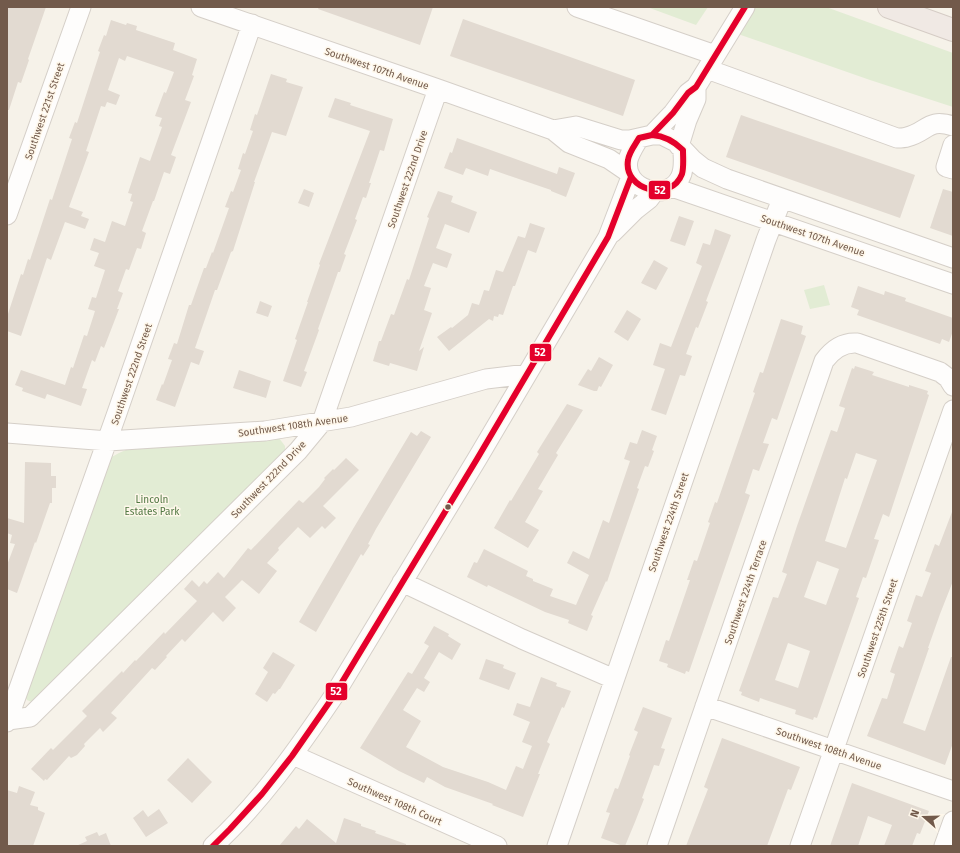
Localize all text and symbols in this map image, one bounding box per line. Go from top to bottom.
street label: Southwest 107th Avenue [323,45,430,92]
street label: Southwest 221st Street [23,61,67,162]
street label: Southwest 222nd Drive [386,129,430,230]
line badge: 52 [648,180,671,200]
text: 52 [654,184,666,197]
street label: Southwest 107th Avenue [759,212,866,259]
street label: Southwest 222nd Street [109,322,155,427]
line badge: 52 [529,343,552,362]
text: 52 [534,346,546,359]
street label: Southwest 108th Avenue [237,412,349,440]
street label: Southwest 222nd Drive [229,439,309,521]
street label: Southwest 224th Street [646,471,692,574]
park label: Lincoln Estates Park [125,494,180,518]
unlabelled marker [443,502,453,512]
street label: Southwest 224th Terrace [722,538,770,646]
street label: Southwest 225th Street [855,577,901,680]
line badge: 52 [325,682,348,701]
text: 52 [330,685,342,698]
street label: Southwest 108th Avenue [774,725,883,773]
street label: Southwest 108th Court [345,776,444,828]
north arrow [904,797,944,837]
text: N [908,808,922,819]

